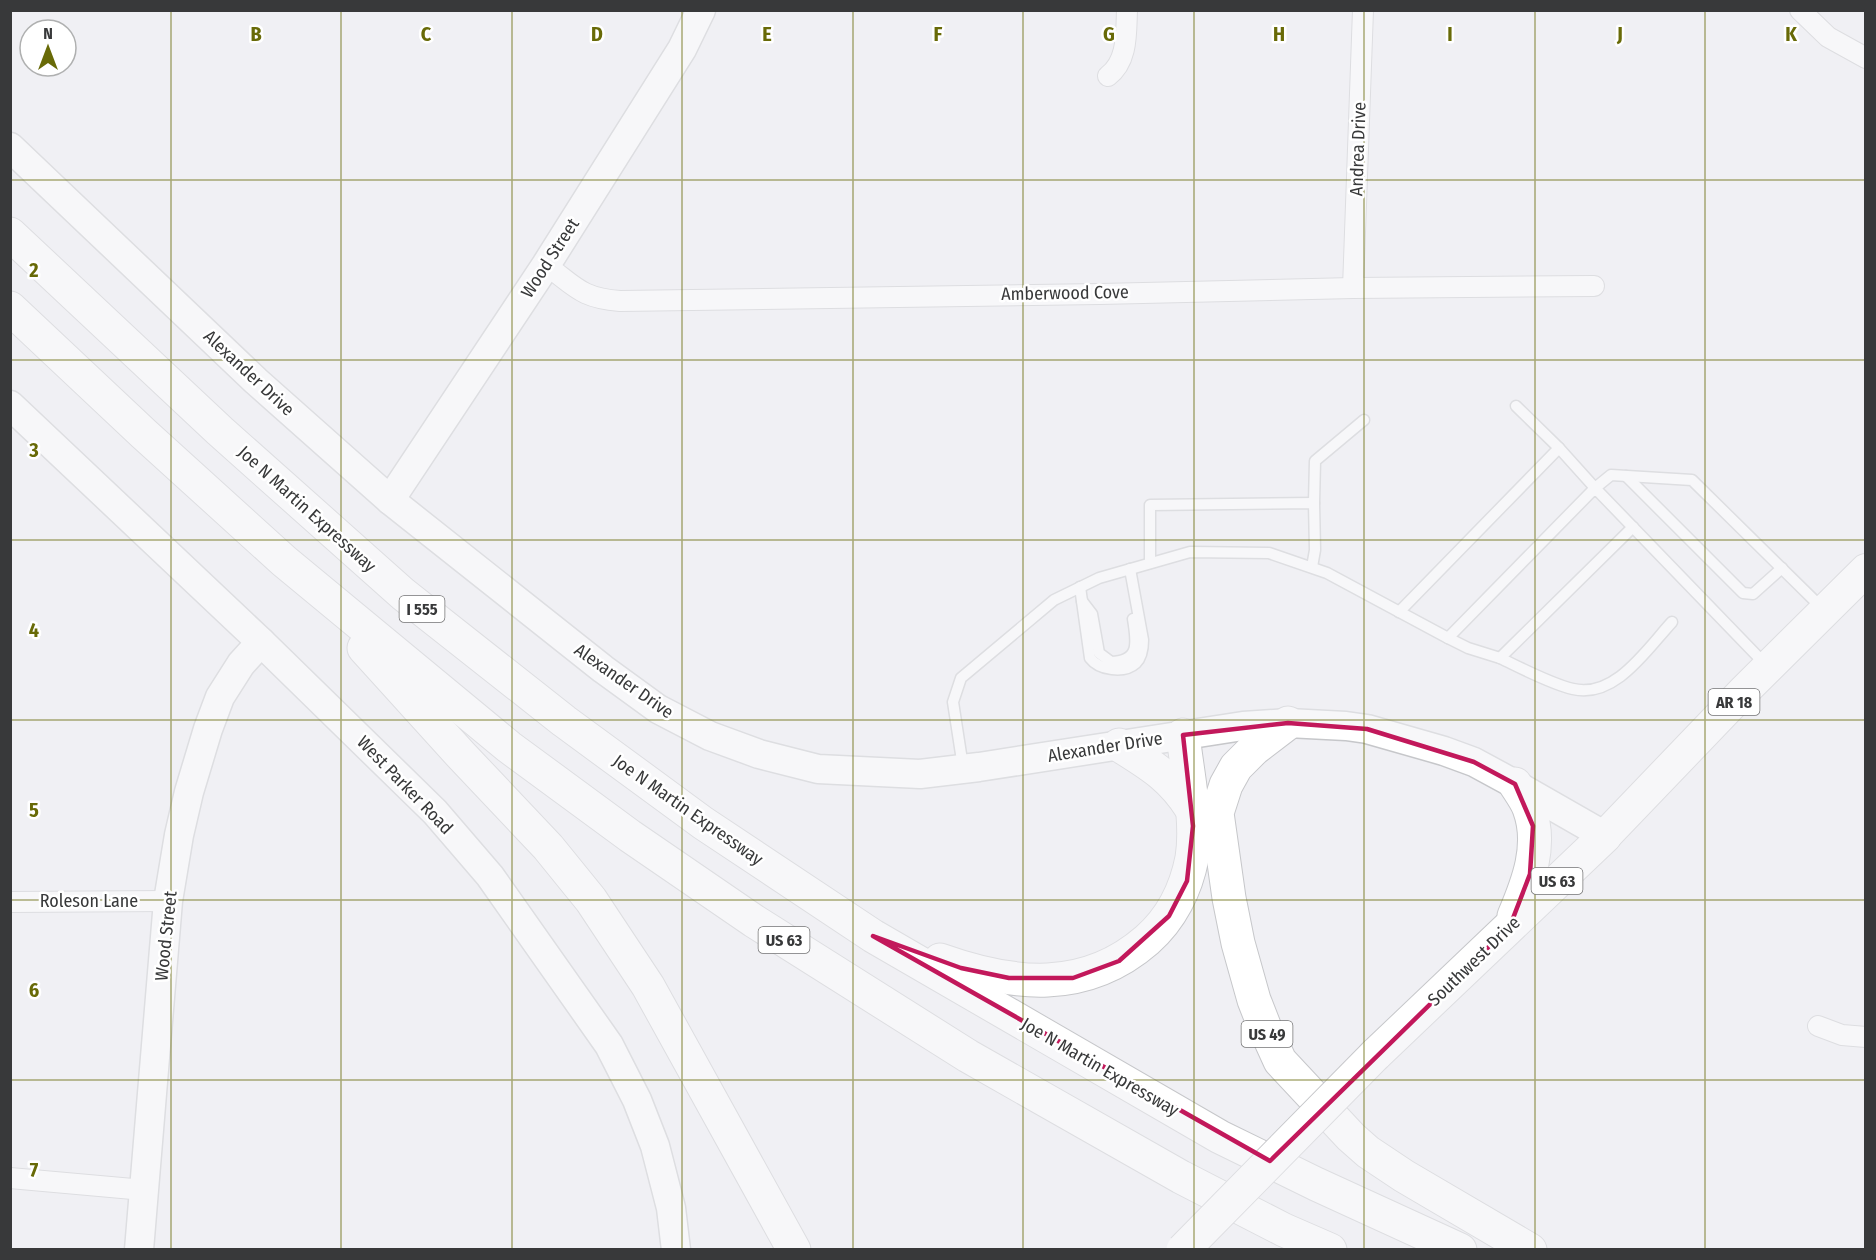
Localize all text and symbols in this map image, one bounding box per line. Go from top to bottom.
north arrow [18,18,78,78]
text: B [250,22,262,46]
text: C [421,22,432,46]
text: D [591,22,603,46]
text: E [762,22,772,46]
text: F [934,22,943,46]
text: G [1103,22,1115,46]
text: H [1273,22,1285,46]
text: I [1447,22,1453,46]
text: J [1616,22,1623,46]
text: K [1785,22,1797,46]
text: N [43,24,53,43]
street label: Andrea Drive [1345,101,1371,196]
street label: Wood Street [516,214,584,302]
text: 2 [28,258,39,282]
street label: Amberwood Cove [1001,281,1129,305]
street label: Alexander Drive [199,325,299,421]
text: 3 [28,438,39,462]
street label: Joe N Martin Expressway [233,441,381,577]
road number: I 555 [400,596,444,622]
text: 4 [29,618,39,642]
street label: Alexander Drive [570,639,678,723]
road number: AR 18 [1708,689,1760,715]
street label: Alexander Drive [1046,727,1164,767]
street label: West Parker Road [352,731,458,839]
street label: Joe N Martin Expressway [609,750,767,870]
text: 5 [29,798,39,822]
road number: US 63 [1532,868,1582,894]
street label: Roleson Lane [40,890,138,912]
street label: Wood Street [150,890,182,982]
street label: Southwest Drive [1423,911,1525,1011]
road number: US 63 [758,927,810,953]
text: 6 [29,978,39,1002]
street label: Joe N Martin Expressway [1017,1013,1183,1121]
road number: US 49 [1242,1021,1292,1047]
text: 7 [30,1158,39,1182]

